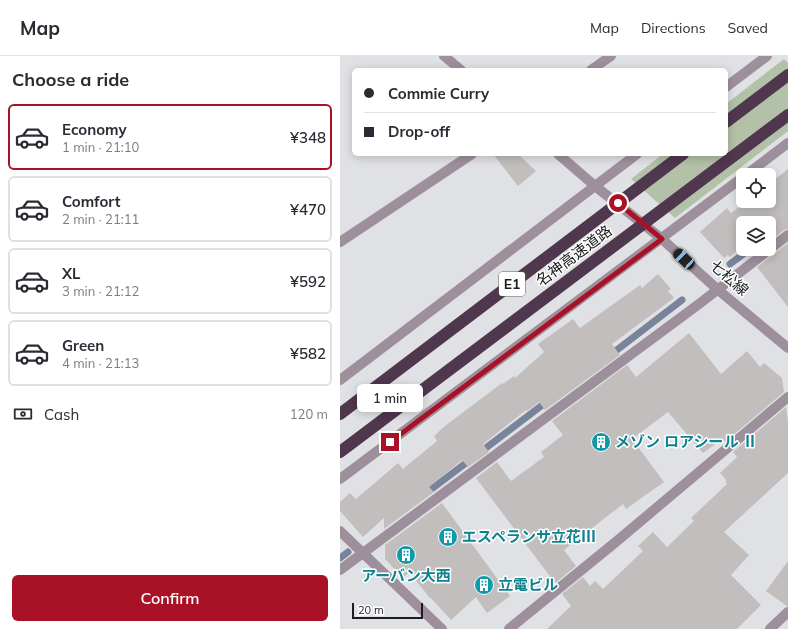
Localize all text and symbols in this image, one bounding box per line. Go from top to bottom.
text: Map [20,16,60,40]
text: Map [590,19,619,37]
text: Directions [641,19,706,37]
text: Saved [728,19,768,37]
text: Choose a ride [12,68,129,91]
text: Commie Curry [388,84,489,103]
icon: car [14,119,50,155]
text: Economy [62,120,127,139]
text: Drop-off [388,122,450,141]
text: ¥348 [290,128,326,147]
text: 1 min · 21:10 [62,139,139,155]
map controls [736,168,776,256]
button: locate [736,168,776,208]
icon: car [14,191,50,227]
text: Comfort [62,192,120,211]
route start [609,194,627,212]
text: ¥470 [290,200,326,219]
text: 2 min · 21:11 [62,211,139,227]
button: layers [736,216,776,256]
street label: 名神高速道路 [532,221,615,290]
car [671,246,697,272]
street label: 七松線 [706,256,753,300]
icon: car [14,263,50,299]
text: XL [62,264,80,283]
text: ¥592 [290,272,326,291]
road number: E1 [499,272,525,296]
text: 3 min · 21:12 [62,283,139,299]
icon: car [14,335,50,371]
text: Green [62,336,104,355]
text: ¥582 [290,344,326,363]
text: 4 min · 21:13 [62,355,139,371]
callout: 1 min [357,384,423,412]
text: 1 min [373,390,407,406]
icon: cash [12,403,34,425]
text: Cash [44,405,79,424]
text: 120 m [290,406,328,422]
building icon: メゾン ロアシール Ⅱ [590,431,612,453]
place label: メゾン ロアシール Ⅱ [615,432,758,451]
route end [381,433,399,451]
building icon: エスペランサ立花Ⅲ [437,526,459,548]
place label: エスペランサ立花Ⅲ [462,527,596,546]
building icon: アーバン大西 [395,544,417,566]
place label: アーバン大西 [361,566,451,585]
building icon: 立電ビル [473,574,495,596]
button: Confirm [12,575,328,621]
place label: 立電ビル [498,575,558,594]
scale bar [352,601,423,620]
text: 20 m [358,603,384,617]

